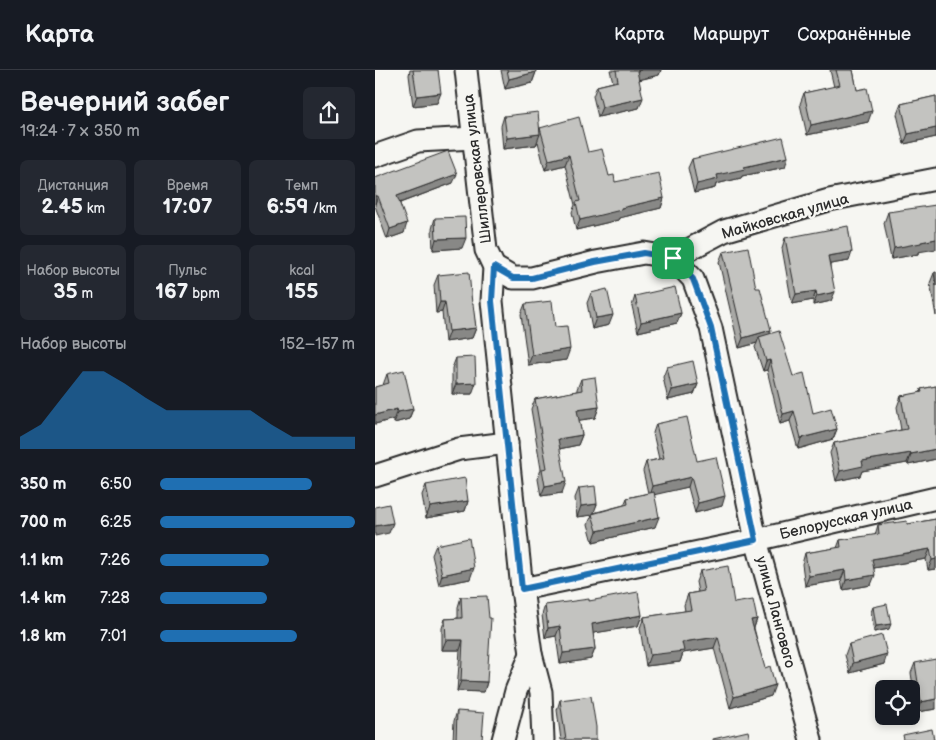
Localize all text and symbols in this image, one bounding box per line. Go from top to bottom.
text: Карта [25,20,94,49]
text: Карта [614,24,665,45]
text: Маршрут [693,24,769,45]
text: Сохранённые [797,24,911,45]
text: Вечерний забег [20,86,229,119]
button: share [303,87,355,139]
street label: Шиллеровская улица [459,93,496,245]
text: 19:24 · 7 × 350 m [20,122,140,141]
text: Дистанция [38,177,109,194]
text: Время [167,177,208,194]
text: Темп [285,177,318,194]
street label: Майковская улица [719,189,851,244]
text: 2.45 [41,194,83,219]
text: 17:07 [162,194,213,219]
text: 6:59 [266,194,309,219]
text: km [83,200,105,217]
text: /km [309,200,337,217]
pin [652,237,694,279]
icon: arrive [659,244,687,272]
text: Набор высоты [27,262,120,279]
text: Пульс [168,262,207,279]
text: kcal [289,262,314,279]
text: 35 [53,279,78,304]
text: 167 [155,279,188,304]
text: 155 [285,279,318,304]
text: m [78,285,93,302]
text: bpm [188,285,220,302]
text: Набор высоты [20,335,127,354]
text: 152–157 m [280,335,355,354]
text: 350 m [20,475,67,494]
text: 6:50 [100,475,132,494]
street label: Белорусская улица [778,495,914,544]
text: 700 m [20,513,67,532]
text: 6:25 [100,513,132,532]
text: 1.1 km [20,551,63,570]
text: 7:26 [100,551,130,570]
street label: улица Лангового [751,554,800,670]
text: 1.4 km [20,589,66,608]
text: 7:28 [100,589,130,608]
text: 1.8 km [20,627,66,646]
text: 7:01 [100,627,127,646]
map controls [875,680,920,725]
button: locate [875,680,920,725]

